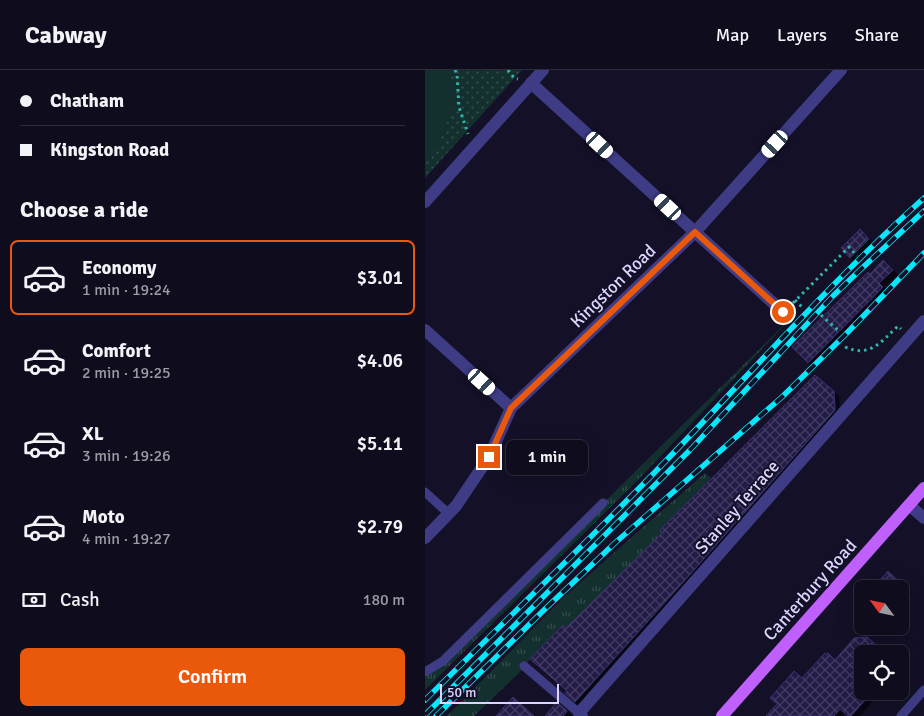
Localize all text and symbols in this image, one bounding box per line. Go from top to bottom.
text: Cabway [25,20,107,50]
text: Map [716,24,749,46]
text: Layers [777,24,827,46]
text: Share [855,24,899,46]
text: Chatham [50,89,124,113]
car [759,128,790,160]
car [583,129,616,161]
text: Kingston Road [50,138,169,162]
car [651,191,684,223]
text: Choose a ride [20,196,148,223]
street label: Kingston Road [566,240,660,332]
icon: car [22,255,67,300]
text: Economy [82,256,156,280]
text: $3.01 [357,266,403,290]
text: 1 min · 19:24 [82,280,171,300]
route start [772,301,794,323]
icon: car [22,338,67,383]
text: Comfort [82,339,151,363]
text: $4.06 [357,349,403,373]
text: 2 min · 19:25 [82,363,171,383]
car [465,366,498,398]
icon: car [22,421,67,466]
text: XL [82,422,104,446]
text: $5.11 [357,432,403,456]
callout: 1 min [507,440,589,474]
text: 3 min · 19:26 [82,446,171,466]
route end [478,446,500,468]
text: 1 min [528,447,566,467]
street label: Stanley Terrace [690,455,784,559]
icon: car [22,504,67,549]
text: Moto [82,505,125,529]
text: $2.79 [357,515,403,539]
text: 4 min · 19:27 [82,529,171,549]
street label: Canterbury Road [759,535,861,645]
north arrow [854,580,909,635]
map controls [854,580,909,700]
icon: cash [20,586,48,614]
text: Cash [60,588,100,612]
text: 180 m [363,590,405,610]
button: locate [854,645,909,700]
button: Confirm [20,648,405,706]
scale bar [440,681,559,704]
text: 50 m [447,684,476,701]

